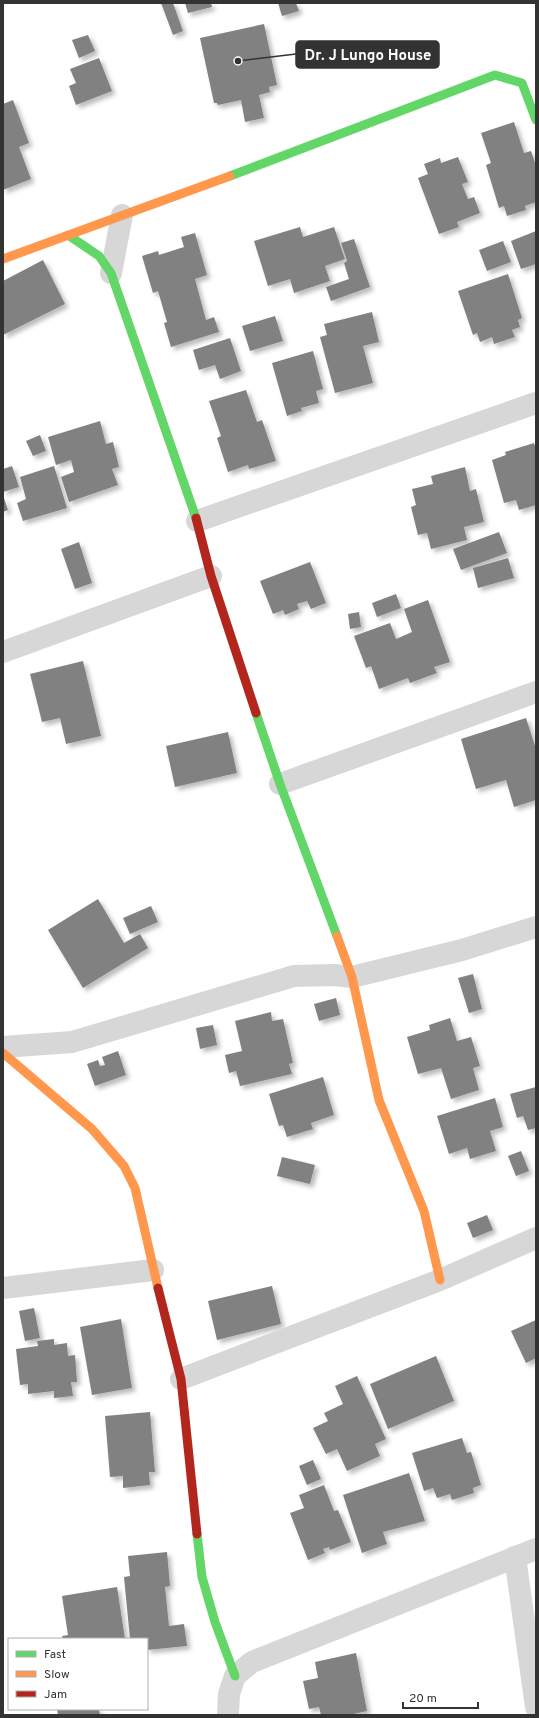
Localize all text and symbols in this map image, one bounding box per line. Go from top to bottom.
callout: Dr. J Lungo House [296,41,439,68]
text: Dr. J Lungo House [305,47,431,66]
legend [8,1638,148,1710]
text: Fast [44,1647,66,1663]
text: Slow [44,1667,70,1683]
scale bar [403,1684,478,1710]
text: Jam [44,1687,67,1703]
text: 20 m [409,1691,437,1707]

